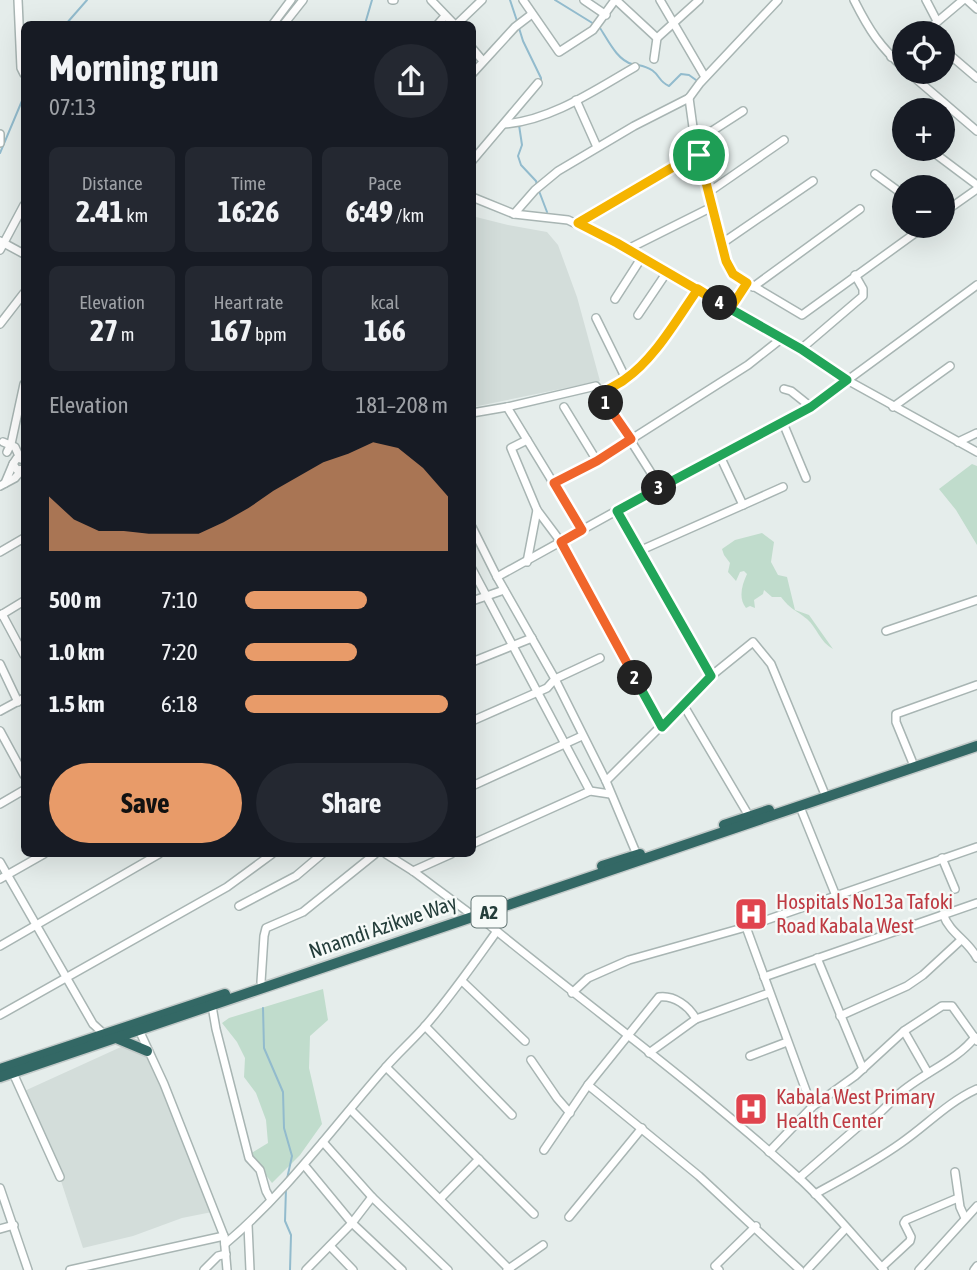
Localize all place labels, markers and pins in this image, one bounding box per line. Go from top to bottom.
pin [669,125,729,185]
pin: 4 [702,286,738,320]
pin: 1 [588,386,624,420]
pin: 3 [642,470,676,505]
pin: 2 [618,660,652,696]
place label: Hospitals No13a Tafoki Road Kabala West [776,889,953,937]
hospital icon: Hospitals No13a Tafoki Road Kabala West [732,895,770,933]
place label: Kabala West Primary Health Center [776,1084,935,1132]
hospital icon: Kabala West Primary Health Center [732,1090,770,1128]

